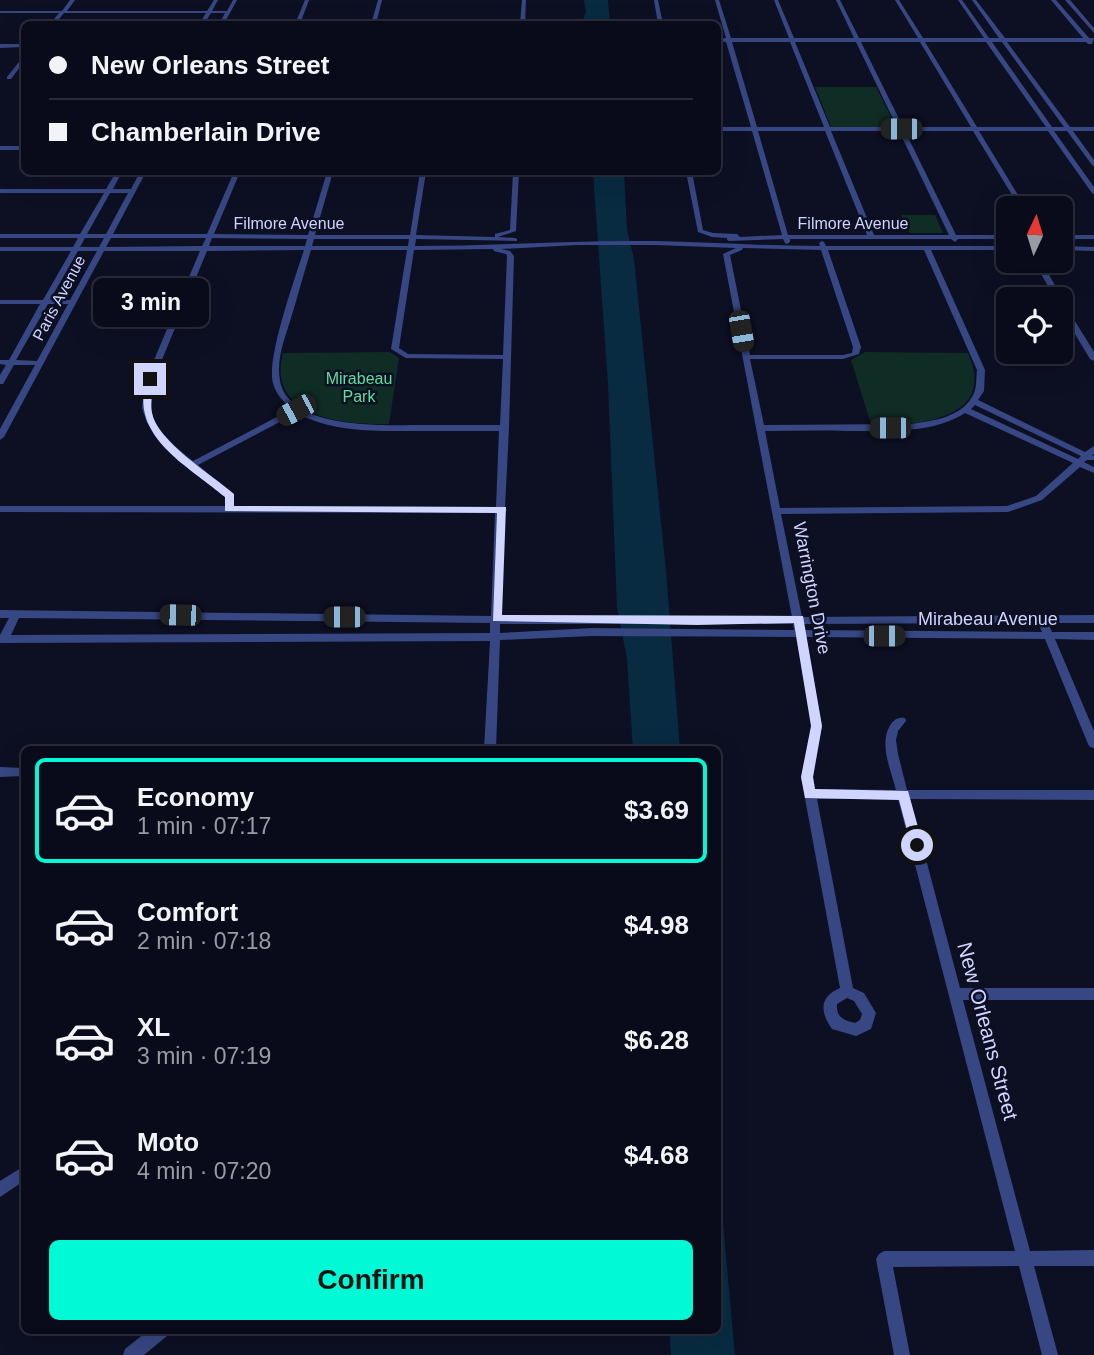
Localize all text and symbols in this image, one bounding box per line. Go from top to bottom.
text: New Orleans Street [91,50,329,80]
text: Chamberlain Drive [91,117,321,147]
car [881,119,923,140]
north arrow [996,196,1073,273]
map controls [996,196,1073,364]
street label: Filmore Avenue [234,215,345,232]
street label: Filmore Avenue [798,215,909,232]
street label: Paris Avenue [29,252,89,343]
callout: 3 min [92,278,208,326]
button: locate [996,287,1073,364]
text: 3 min [121,289,181,315]
car [728,308,755,354]
route end [134,363,166,395]
park label: Mirabeau Park [326,370,392,405]
car [273,391,320,429]
car [870,418,912,439]
street label: Warrington Drive [789,520,835,656]
car [159,604,202,626]
car [324,607,366,628]
street label: Mirabeau Avenue [918,609,1058,629]
car [864,626,906,647]
icon: car [53,779,116,842]
text: Economy [137,782,254,812]
text: $3.69 [624,795,689,825]
text: 1 min · 07:17 [137,813,271,839]
route start [901,829,933,861]
icon: car [53,894,116,957]
text: Comfort [137,897,238,927]
text: $4.98 [624,910,689,940]
text: 2 min · 07:18 [137,928,271,954]
street label: New Orleans Street [953,940,1023,1123]
icon: car [53,1009,116,1072]
text: XL [137,1012,170,1042]
text: $6.28 [624,1025,689,1055]
text: 3 min · 07:19 [137,1043,271,1069]
icon: car [53,1124,116,1187]
text: Moto [137,1127,199,1157]
text: $4.68 [624,1140,689,1170]
text: 4 min · 07:20 [137,1158,271,1184]
button: Confirm [49,1240,693,1320]

